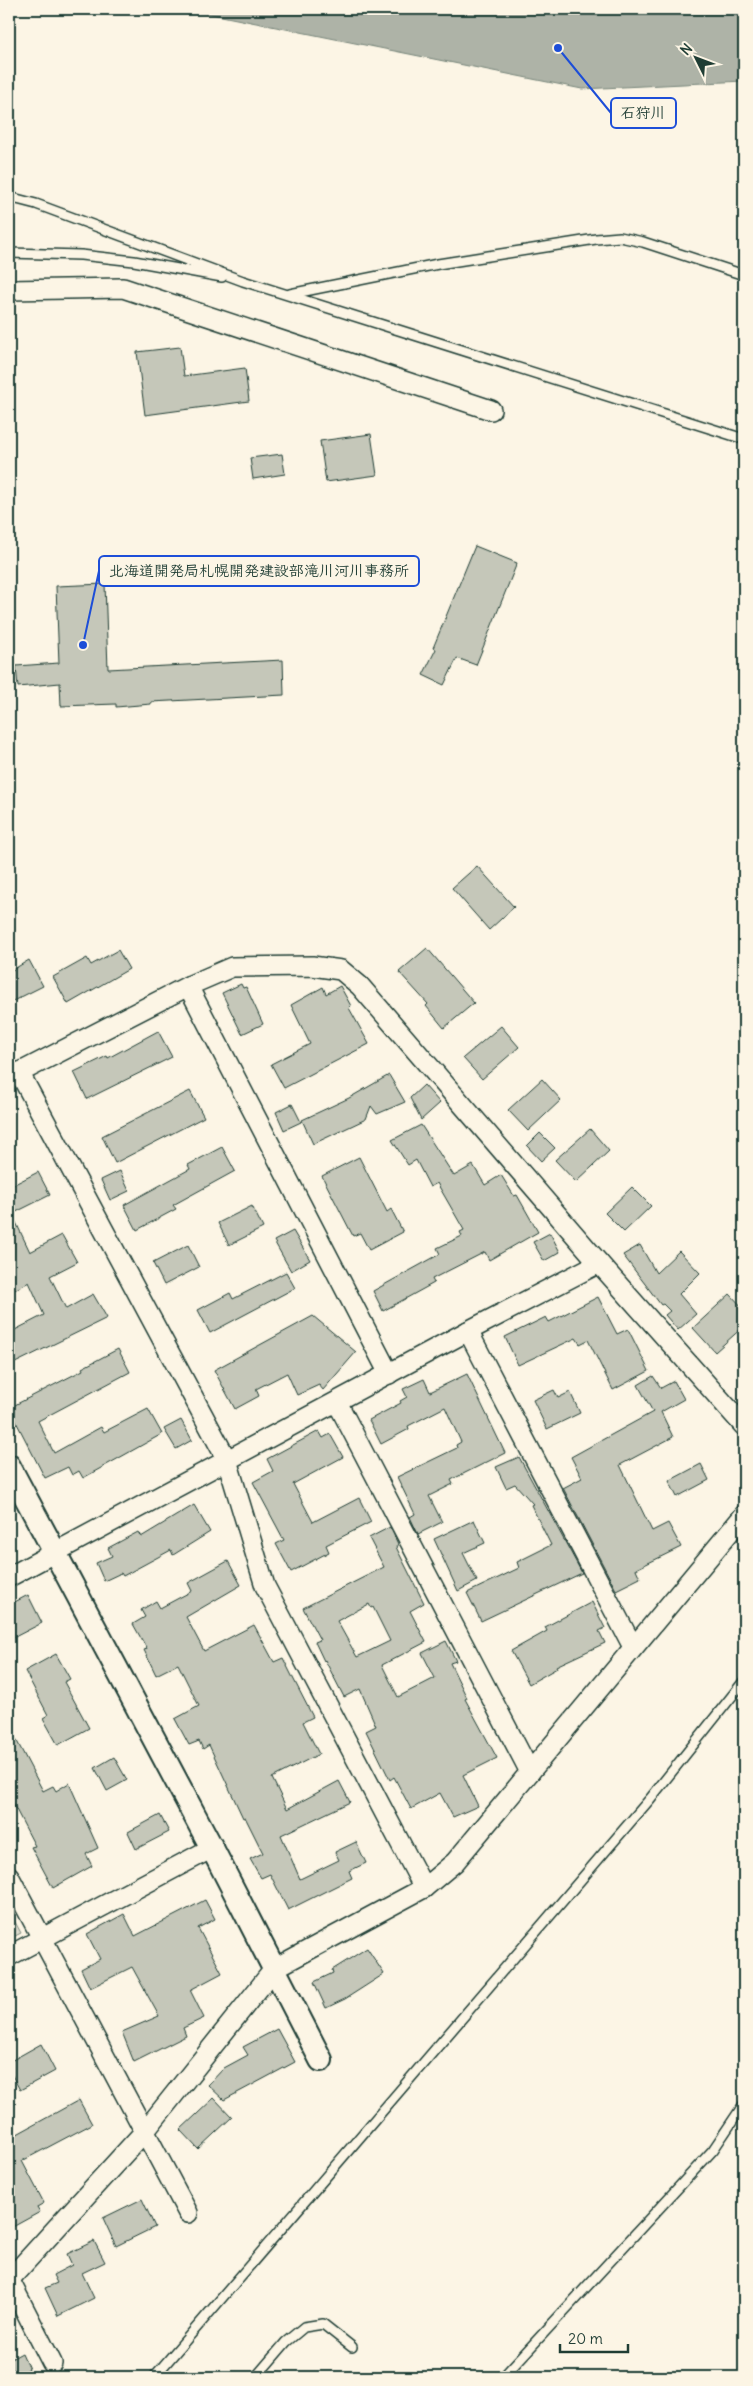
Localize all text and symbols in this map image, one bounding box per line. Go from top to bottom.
north arrow [670,32,720,82]
text: N [676,40,696,59]
callout: 石狩川 [611,98,676,128]
text: 石狩川 [620,103,666,122]
callout: 北海道開発局札幌開発建設部滝川河川事務所 [99,556,419,586]
text: 北海道開発局札幌開発建設部滝川河川事務所 [109,561,409,580]
scale bar [560,2321,628,2353]
text: 20 m [568,2329,603,2348]

